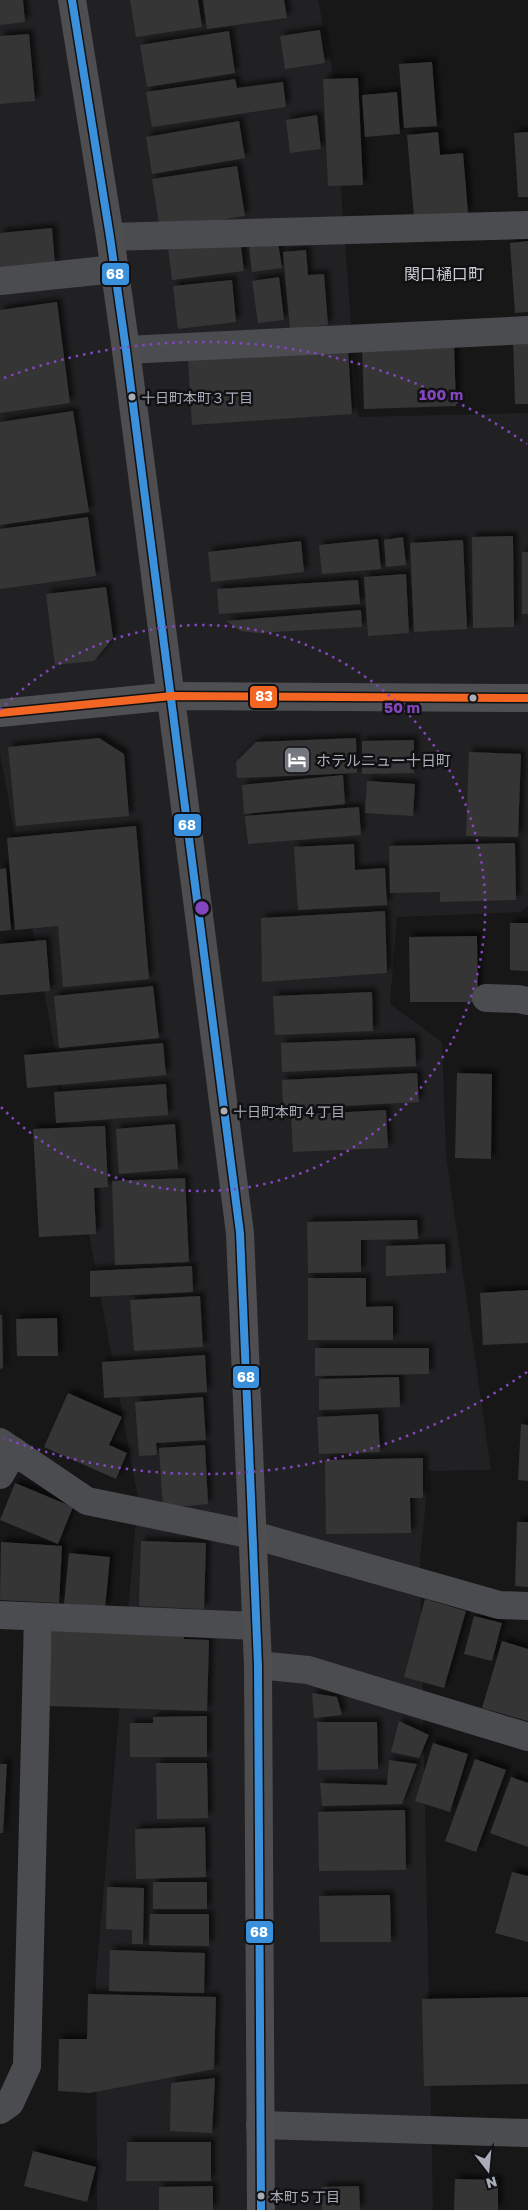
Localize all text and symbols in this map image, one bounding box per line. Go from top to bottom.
line badge: 68 [101,262,130,286]
district label: 関口樋口町 [404,264,484,284]
text: 68 [106,265,124,282]
text: 100 m [419,385,463,403]
place label: 十日町本町３丁目 [141,389,253,406]
marker: 十日町本町３丁目 [127,392,137,402]
line badge: 83 [249,685,278,709]
text: 83 [255,687,273,704]
unlabelled marker [468,693,478,703]
text: 50 m [384,698,420,716]
hotel icon: ホテルニュー十日町 [282,745,312,775]
place label: ホテルニュー十日町 [316,751,451,769]
line badge: 68 [173,813,202,837]
text: 68 [178,816,196,833]
centre of rings [193,899,211,917]
place label: 十日町本町４丁目 [233,1103,345,1120]
marker: 十日町本町４丁目 [219,1106,229,1116]
line badge: 68 [232,1365,260,1389]
text: 68 [237,1368,255,1385]
line badge: 68 [245,1920,274,1944]
text: 68 [250,1923,268,1940]
north arrow [463,2145,513,2195]
text: N [484,2173,499,2193]
place label: 本町５丁目 [270,2188,340,2205]
marker: 本町５丁目 [256,2191,266,2201]

